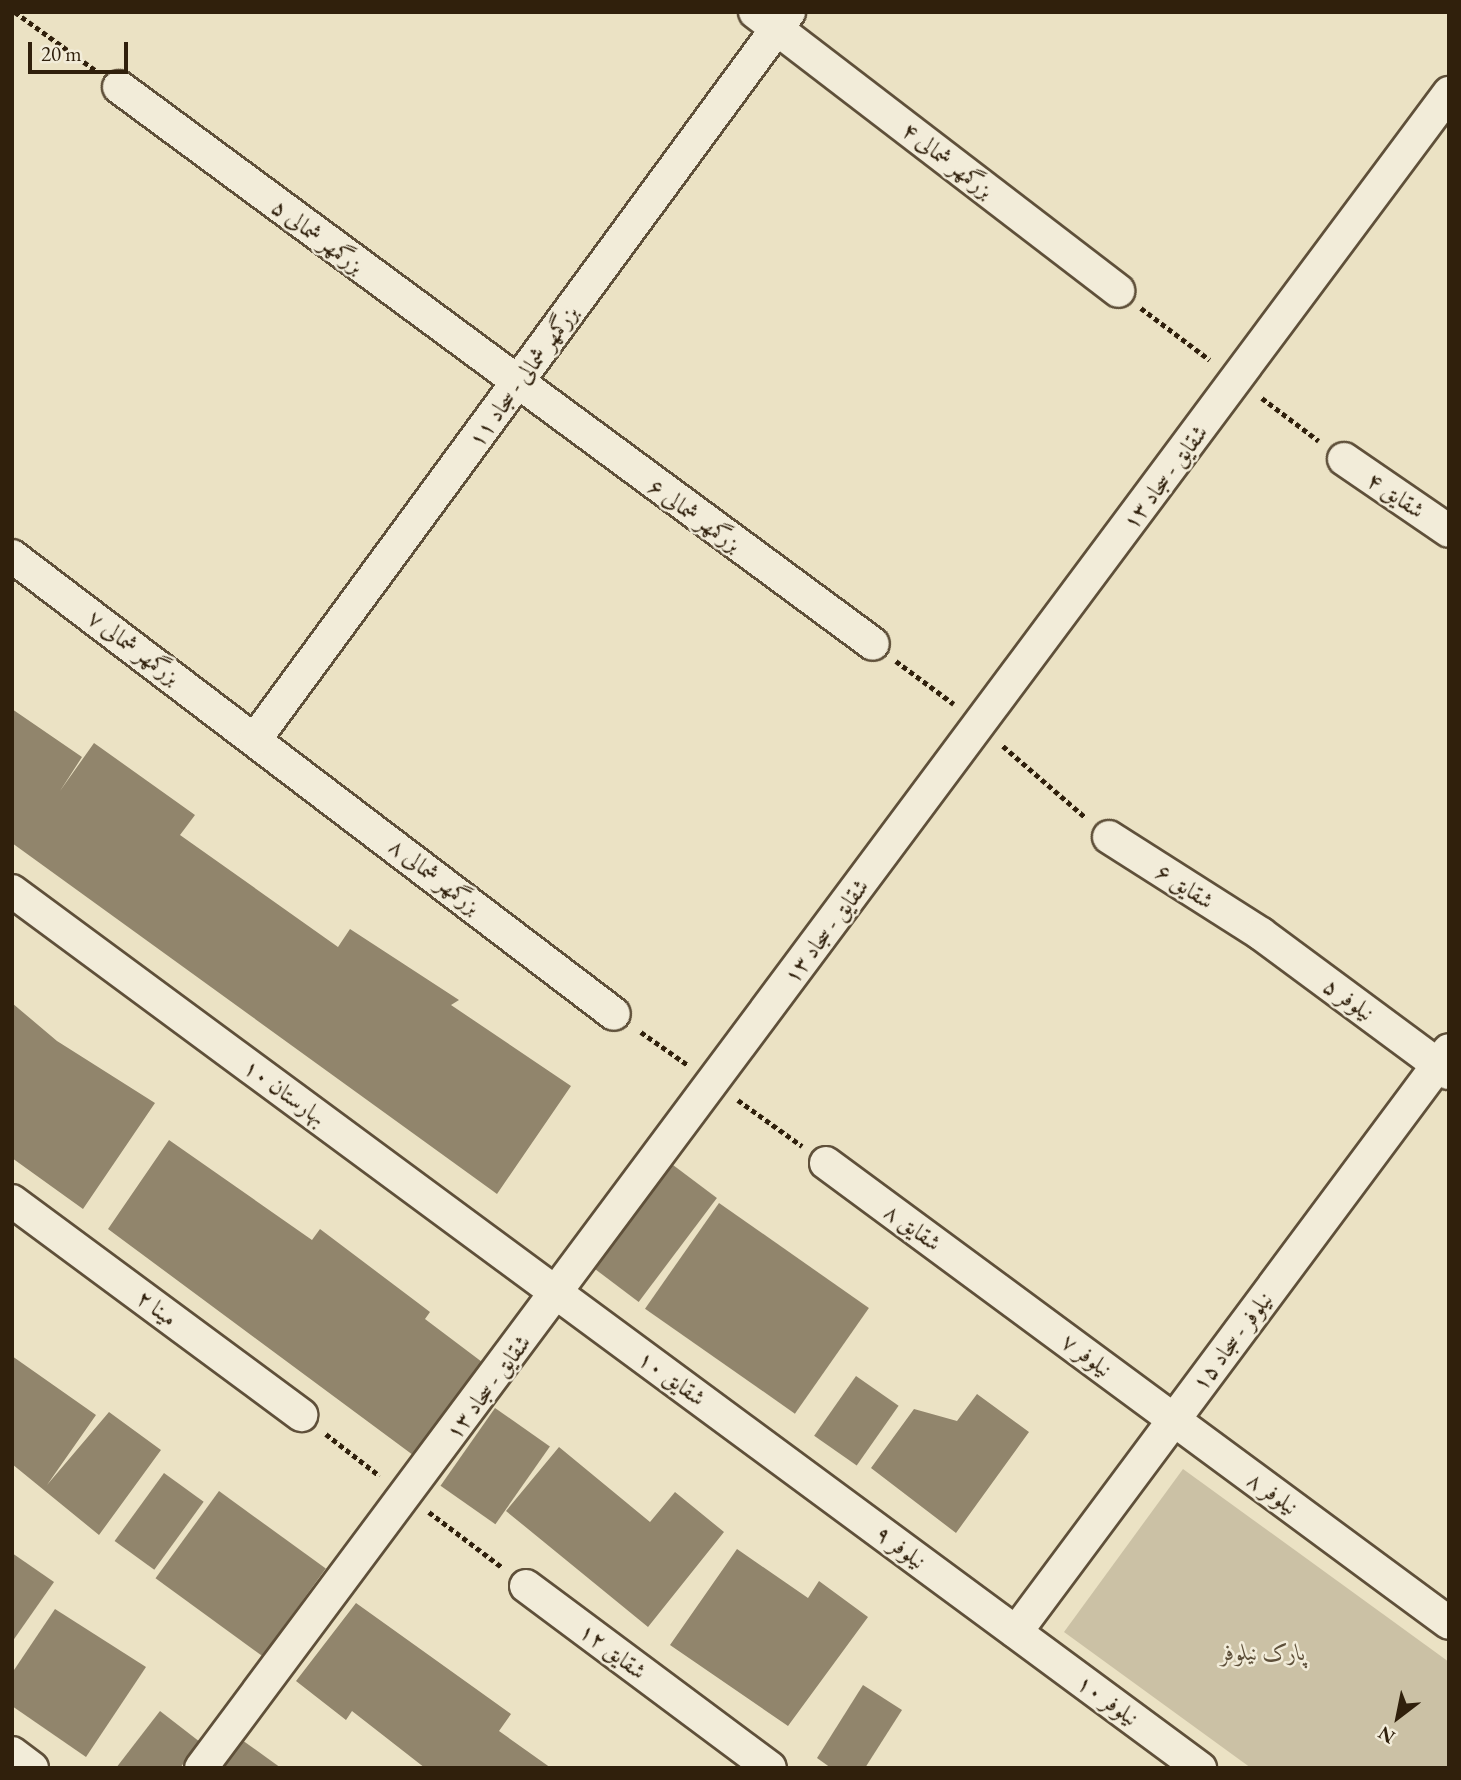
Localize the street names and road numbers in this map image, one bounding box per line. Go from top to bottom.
street label: بزرگمهر شمالی ۴ [897,116,999,204]
street label: بزرگمهر شمالی ۵ [267,192,369,280]
street label: بزرگمهر شمالی - سجاد ۱۱ [462,300,584,452]
street label: شقایق - سجاد ۱۳ [1117,419,1213,535]
street label: شقایق ۴ [1362,466,1430,524]
street label: بزرگمهر شمالی ۶ [643,472,747,558]
street label: بزرگمهر شمالی ۷ [83,603,185,691]
street label: بزرگمهر شمالی ۸ [384,832,486,920]
street label: شقایق ۶ [1151,857,1219,915]
street label: شقایق - سجاد ۱۳ [778,873,874,989]
street label: نیلوفر ۵ [1318,971,1380,1027]
street label: بهارستان ۱۰ [238,1053,332,1131]
street label: شقایق ۸ [879,1197,947,1257]
street label: مینا ۲ [131,1284,183,1332]
street label: نیلوفر - سجاد ۱۵ [1186,1286,1278,1396]
street label: نیلوفر ۷ [1056,1327,1118,1383]
street label: شقایق - سجاد ۱۳ [440,1329,536,1445]
street label: شقایق ۱۰ [633,1344,711,1412]
street label: نیلوفر ۸ [1242,1465,1304,1521]
street label: نیلوفر ۹ [870,1519,932,1575]
street label: شقایق ۱۲ [574,1617,652,1685]
street label: نیلوفر ۱۰ [1072,1668,1144,1732]

